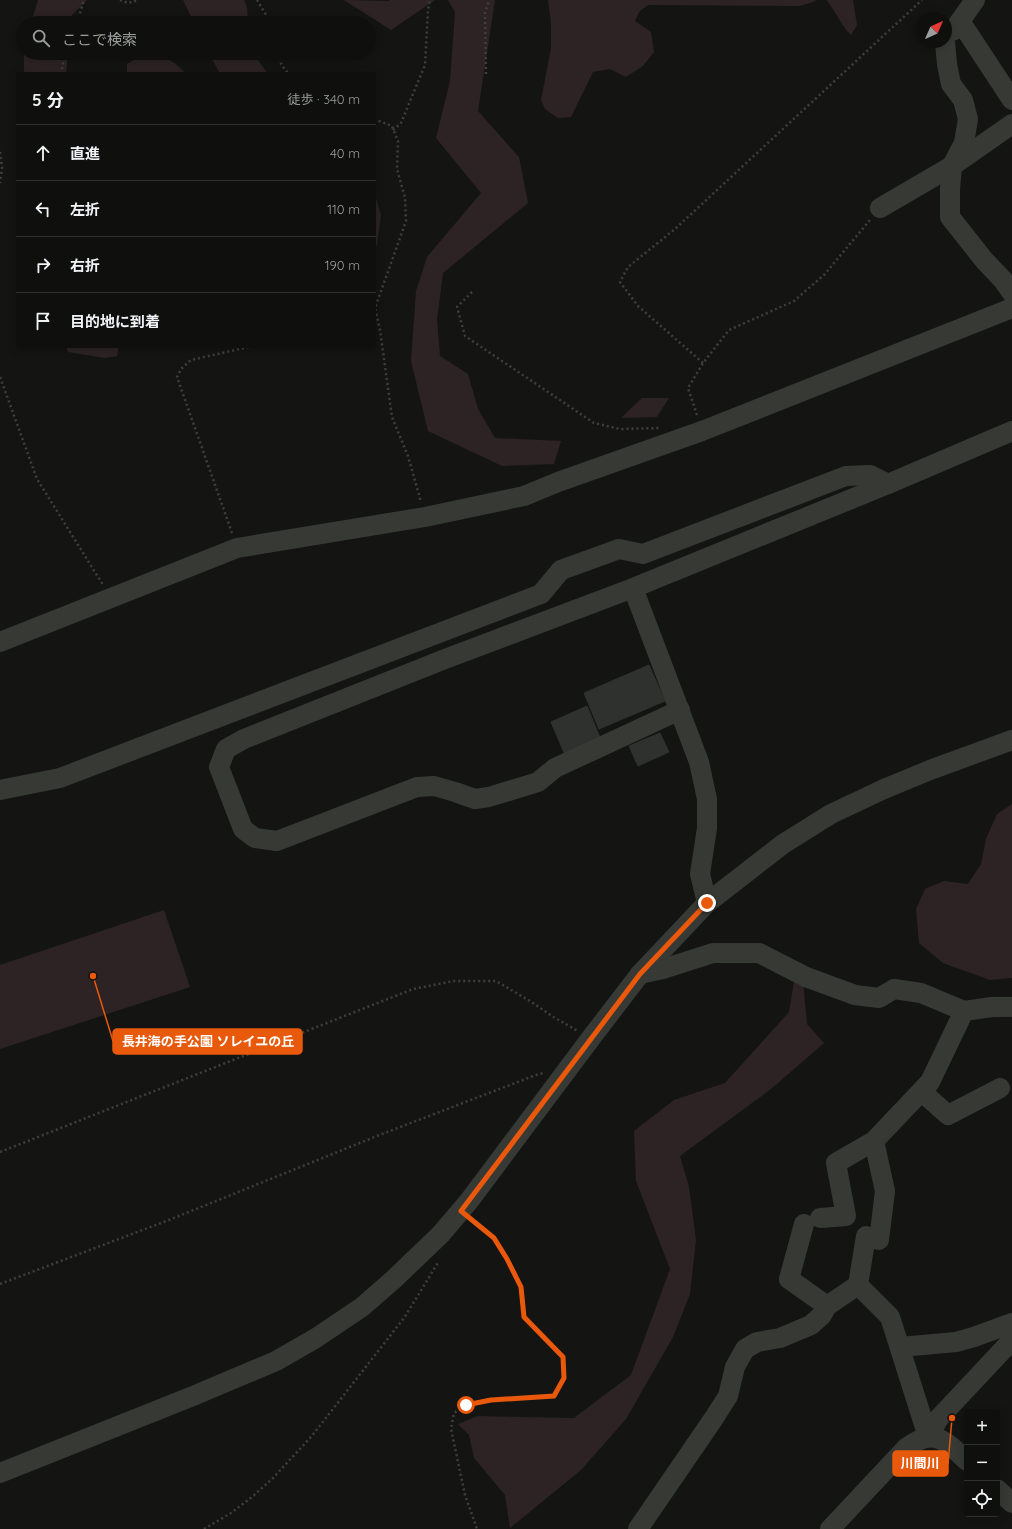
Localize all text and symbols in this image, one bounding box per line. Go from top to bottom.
north arrow [916,12,952,48]
search box [16,16,376,60]
icon: search [30,27,52,49]
text: ここで検索 [62,30,137,49]
text: 5 分 [32,89,64,110]
text: 徒歩 · 340 m [288,91,360,107]
icon: ahead [32,142,54,164]
text: 直進 [70,144,100,163]
text: 40 m [330,145,360,161]
icon: left [32,198,54,220]
text: 左折 [70,200,100,219]
text: 110 m [327,201,360,217]
icon: right [32,254,54,276]
text: 右折 [70,256,100,275]
text: 190 m [325,257,360,273]
icon: arrive [32,310,54,332]
text: 目的地に到着 [70,312,160,331]
route end [698,894,716,912]
callout: 長井海の手公園 ソレイユの丘 [113,1029,302,1054]
text: 長井海の手公園 ソレイユの丘 [122,1033,294,1049]
route start [457,1396,475,1414]
map controls [964,1409,1000,1517]
button: + [964,1409,1000,1445]
button: − [964,1445,1000,1481]
callout: 川間川 [893,1451,948,1476]
text: 川間川 [900,1455,940,1471]
button: locate [964,1481,1000,1517]

